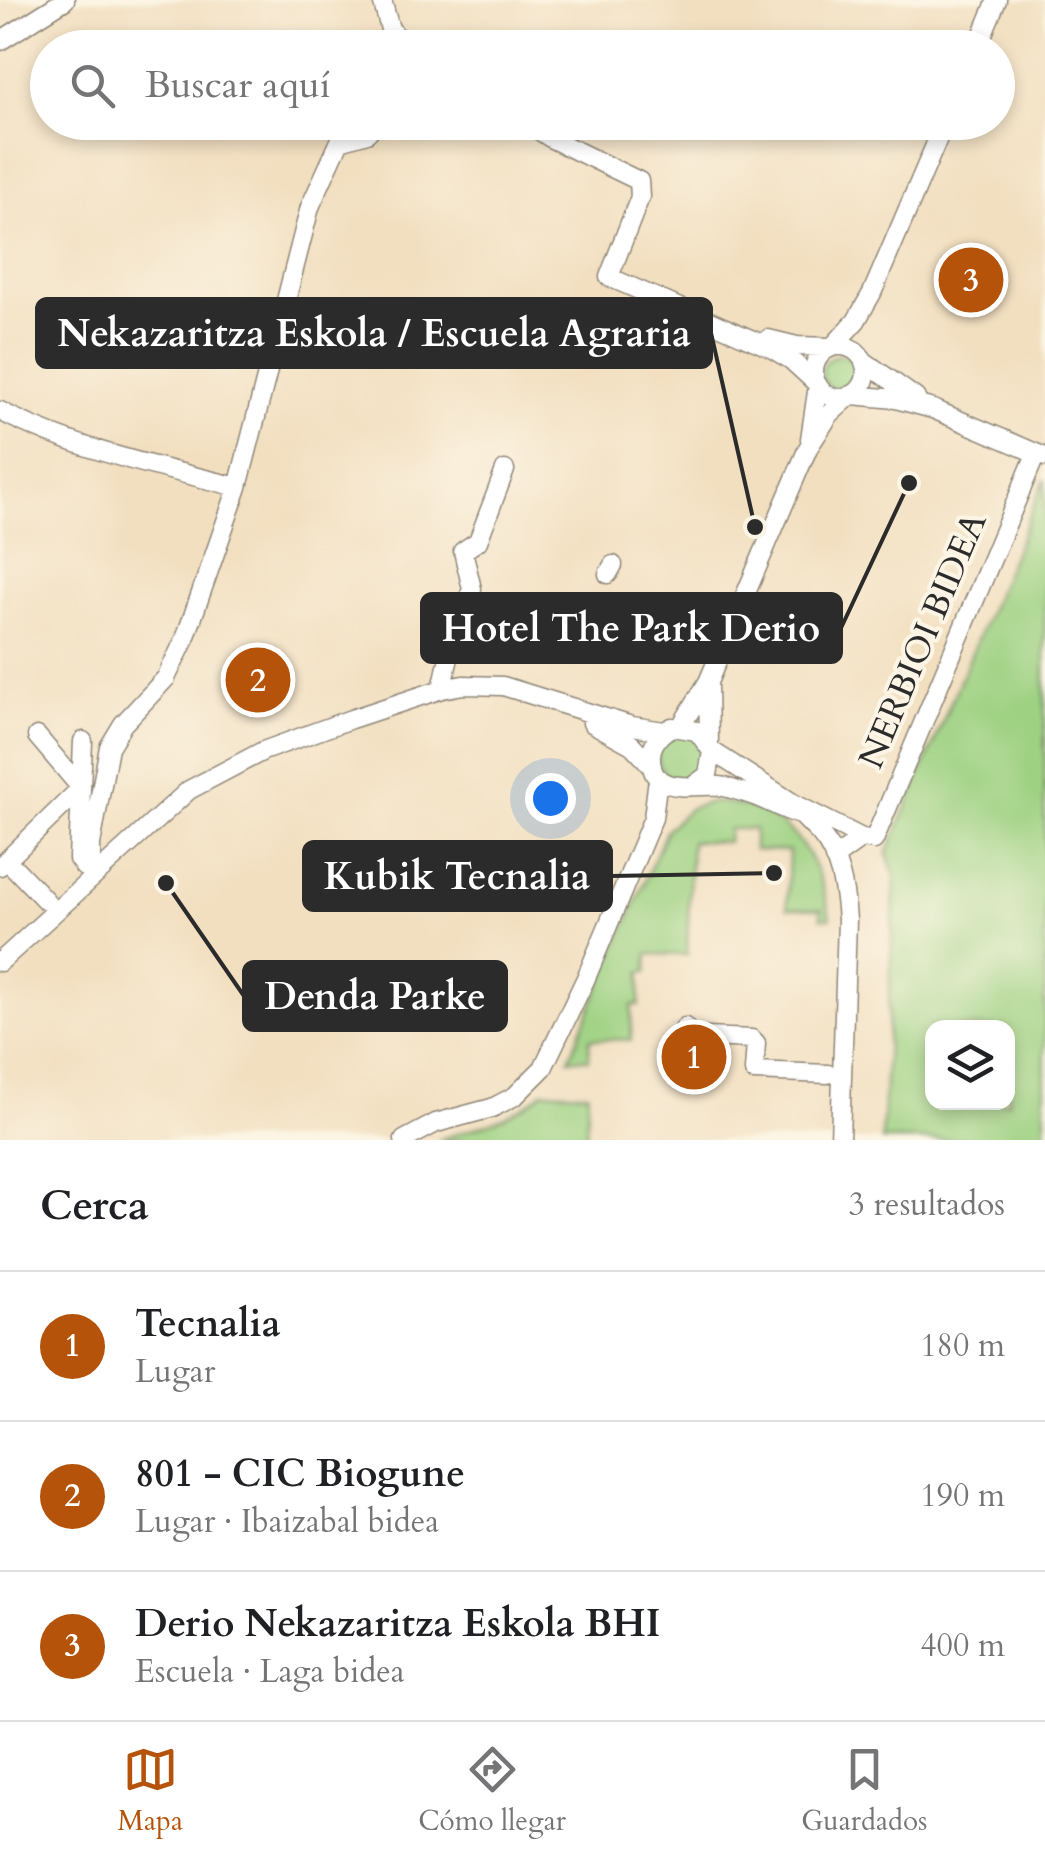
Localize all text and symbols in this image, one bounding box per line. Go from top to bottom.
search box [30,30,1015,140]
icon: search [65,58,120,113]
text: Buscar aquí [145,59,331,111]
pin: 3 [938,242,1004,318]
callout: Nekazaritza Eskola / Escuela Agraria [37,299,711,367]
text: Nekazaritza Eskola / Escuela Agraria [57,308,691,360]
street label: NERBIOI BIDEA [847,505,999,776]
callout: Hotel The Park Derio [422,594,841,662]
text: Hotel The Park Derio [442,603,820,655]
pin: 2 [226,642,290,718]
your location [525,773,576,824]
callout: Kubik Tecnalia [304,842,611,910]
text: Kubik Tecnalia [324,851,590,903]
callout: Denda Parke [244,962,506,1030]
text: Denda Parke [264,971,486,1023]
pin: 1 [662,1020,726,1094]
map controls [925,1020,1015,1110]
button: layers [925,1020,1015,1110]
text: Cerca [40,1177,149,1234]
text: 3 resultados [848,1183,1005,1227]
text: Tecnalia [135,1298,281,1350]
text: 1 [64,1324,81,1368]
text: 180 m [920,1324,1005,1368]
text: Lugar [135,1350,215,1394]
text: 801 - CIC Biogune [135,1448,465,1500]
text: 2 [64,1474,81,1518]
text: 190 m [920,1474,1005,1518]
text: Lugar · Ibaizabal bidea [135,1500,439,1544]
text: Derio Nekazaritza Eskola BHI [135,1598,660,1650]
text: 3 [64,1624,81,1668]
text: 400 m [920,1624,1005,1668]
text: Escuela · Laga bidea [135,1650,405,1694]
tab: Mapa [118,1742,183,1840]
tab: Cómo llegar [418,1742,566,1840]
tab: Guardados [801,1742,927,1840]

